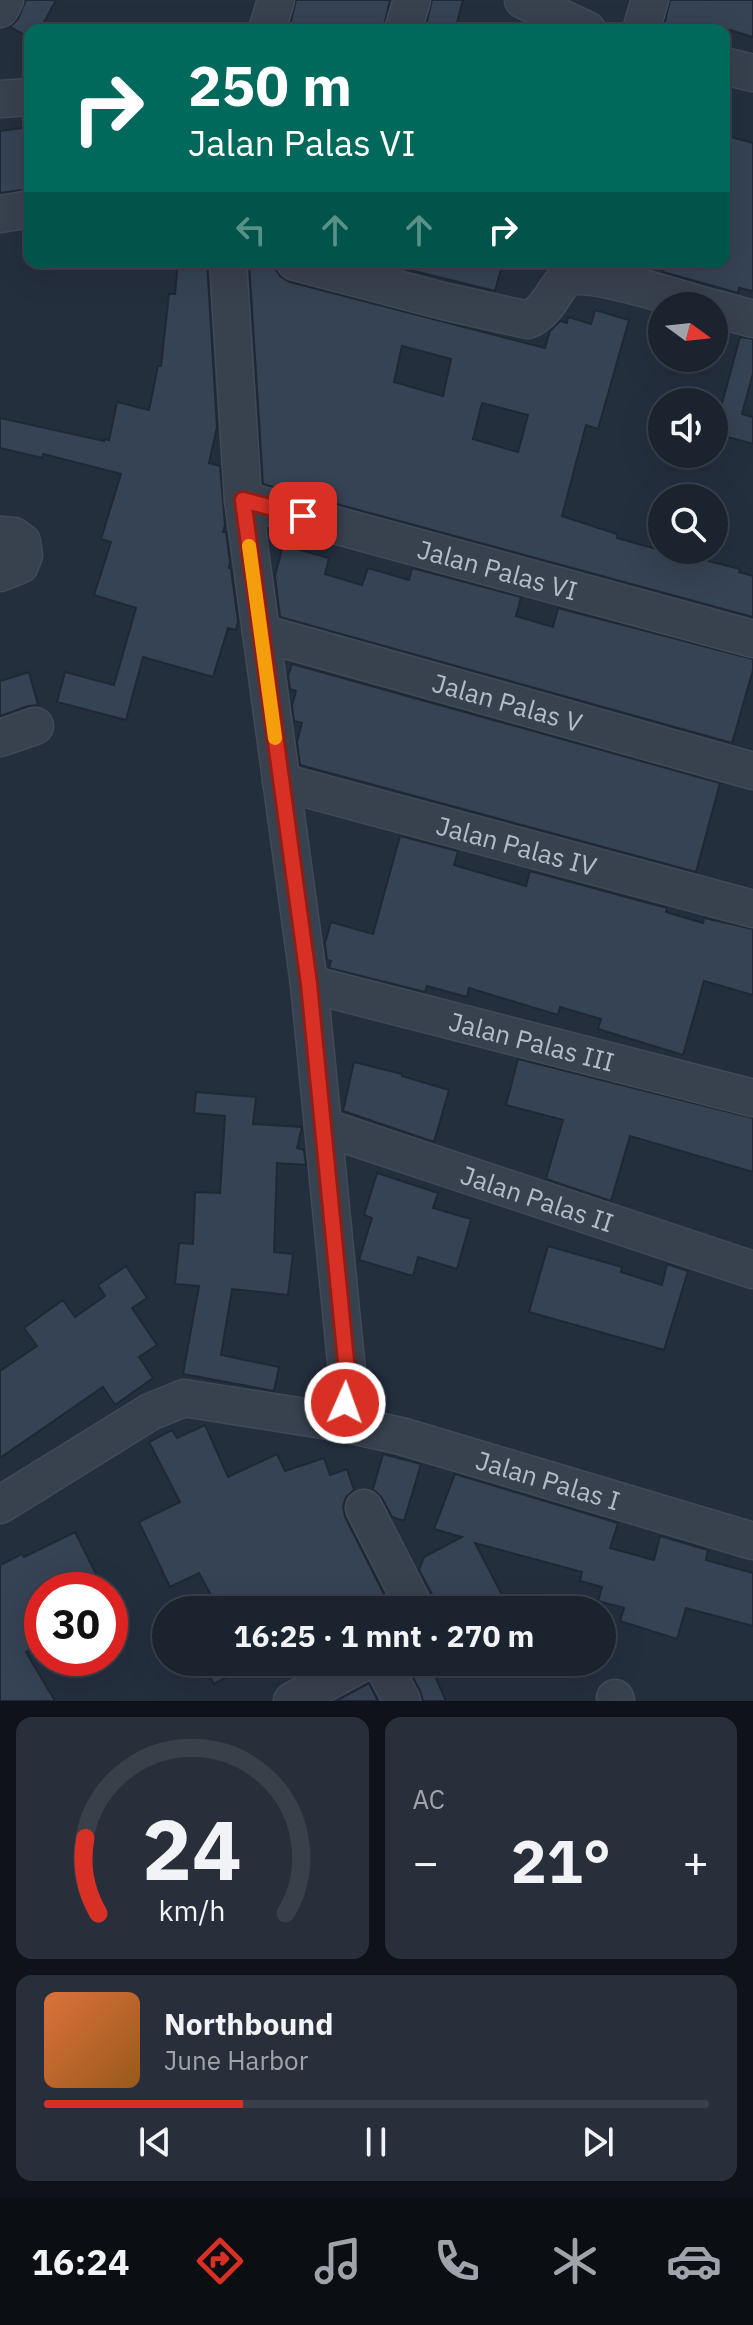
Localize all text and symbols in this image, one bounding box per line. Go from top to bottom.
text: 250 m [188,49,352,121]
icon: right [56,56,160,160]
text: Jalan Palas VI [188,119,416,166]
icon: left [229,208,273,252]
icon: ahead [313,208,357,252]
icon: ahead [397,208,441,252]
icon: right [481,208,525,252]
north arrow [648,292,728,372]
map controls [648,292,728,564]
button: sound [648,388,728,468]
pin [269,482,337,550]
button: search [648,484,728,564]
icon: arrive [281,494,325,538]
street label: Jalan Palas VI [414,531,582,607]
street label: Jalan Palas V [429,665,586,739]
street label: Jalan Palas IV [433,808,601,883]
street label: Jalan Palas III [445,1004,618,1079]
street label: Jalan Palas II [457,1157,618,1240]
position arrow [303,1361,387,1445]
street label: Jalan Palas I [472,1442,624,1517]
speed limit sign: 30 [24,1572,128,1676]
text: 16:25 · 1 mnt · 270 m [234,1616,534,1655]
text: AC [413,1782,445,1816]
text: 24 [142,1795,242,1903]
text: 21° [511,1821,611,1900]
text: − [413,1833,439,1890]
text: + [683,1833,709,1890]
text: km/h [159,1892,226,1929]
text: Northbound [164,2004,333,2043]
text: June Harbor [164,2043,308,2077]
icon: previous [133,2120,177,2164]
icon: pause [354,2120,398,2164]
icon: next [576,2120,620,2164]
icon: directions [192,2233,248,2289]
icon: music [310,2233,366,2289]
icon: phone [429,2233,485,2289]
icon: climate [547,2233,603,2289]
icon: car [666,2233,722,2289]
text: 16:24 [31,2238,130,2285]

